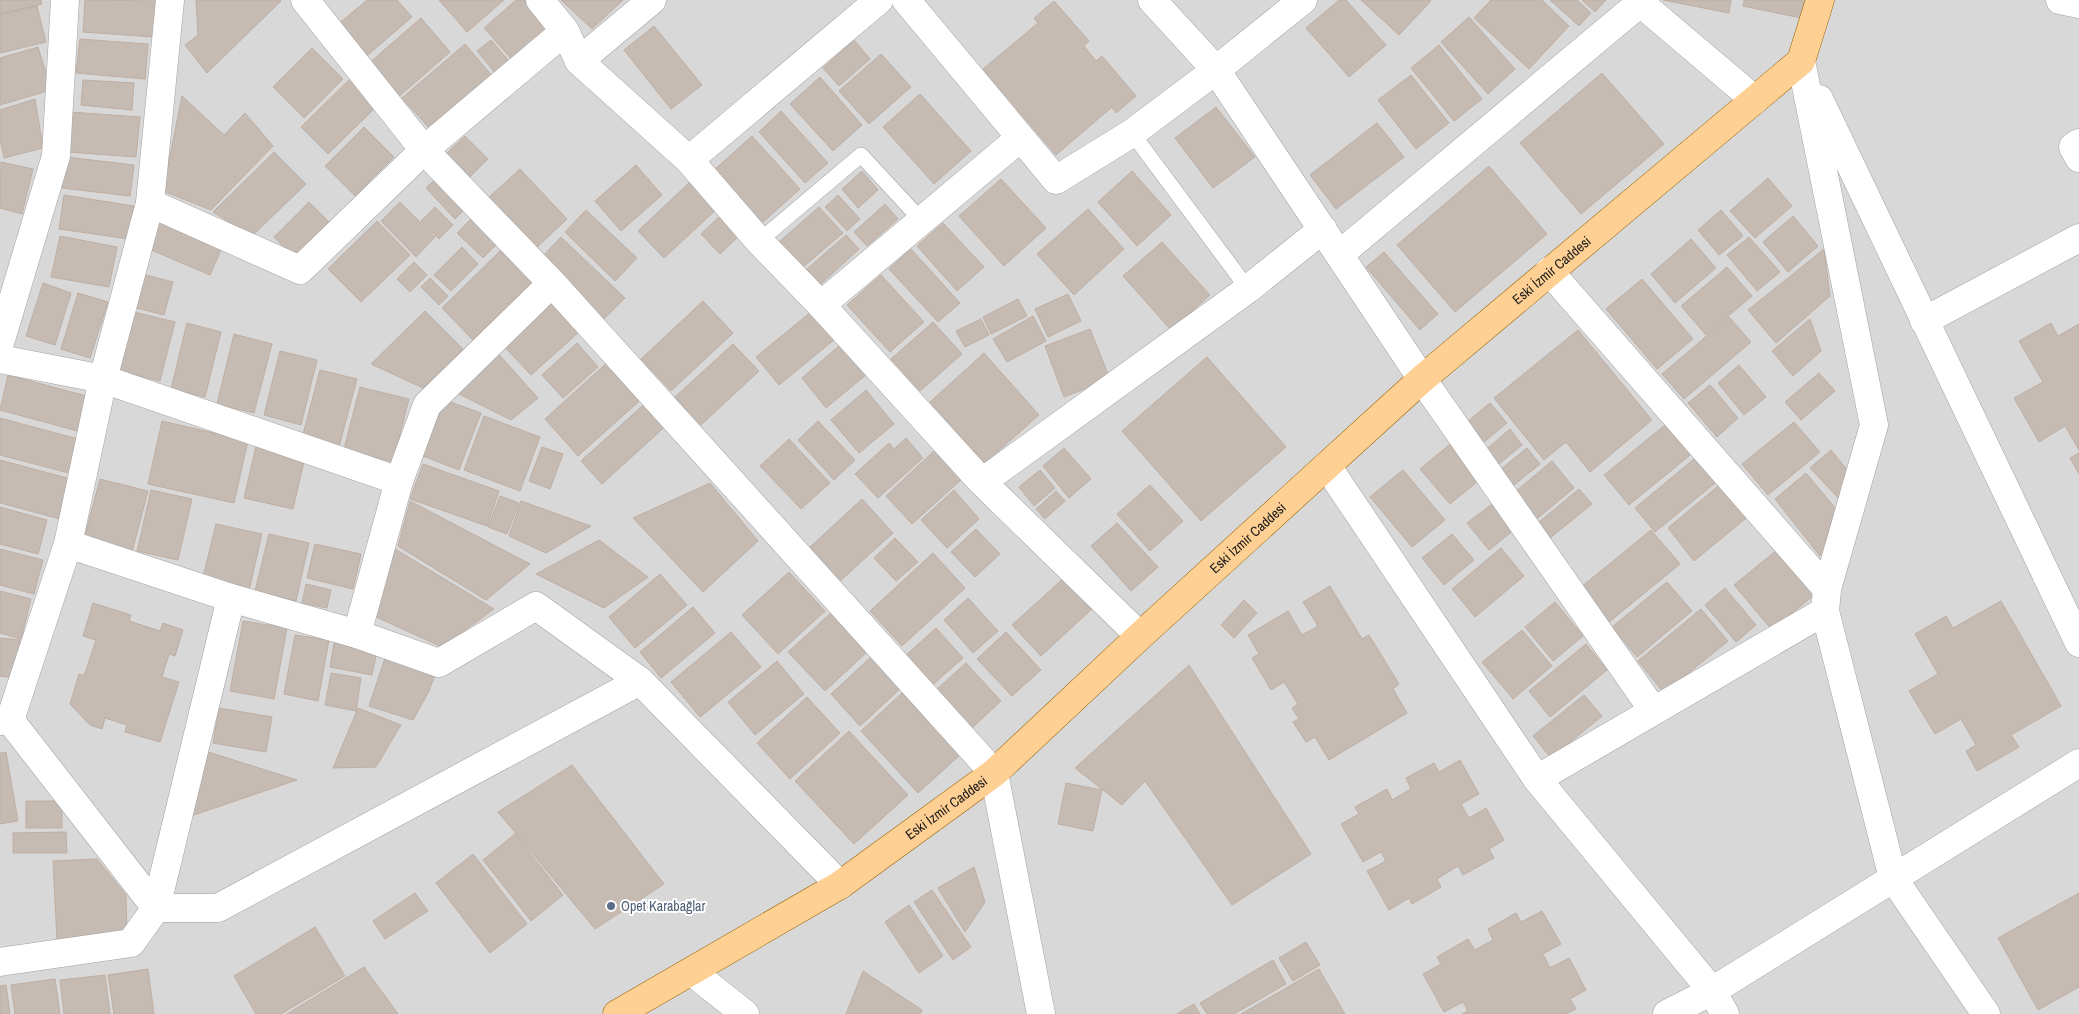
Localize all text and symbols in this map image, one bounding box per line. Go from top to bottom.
street label: Eski İzmir Caddesi [1509,232,1595,308]
street label: Eski İzmir Caddesi [1206,498,1290,577]
street label: Eski İzmir Caddesi [902,772,991,844]
place label: Opet Karabağlar [621,897,705,915]
marker: Opet Karabağlar [605,900,617,912]

